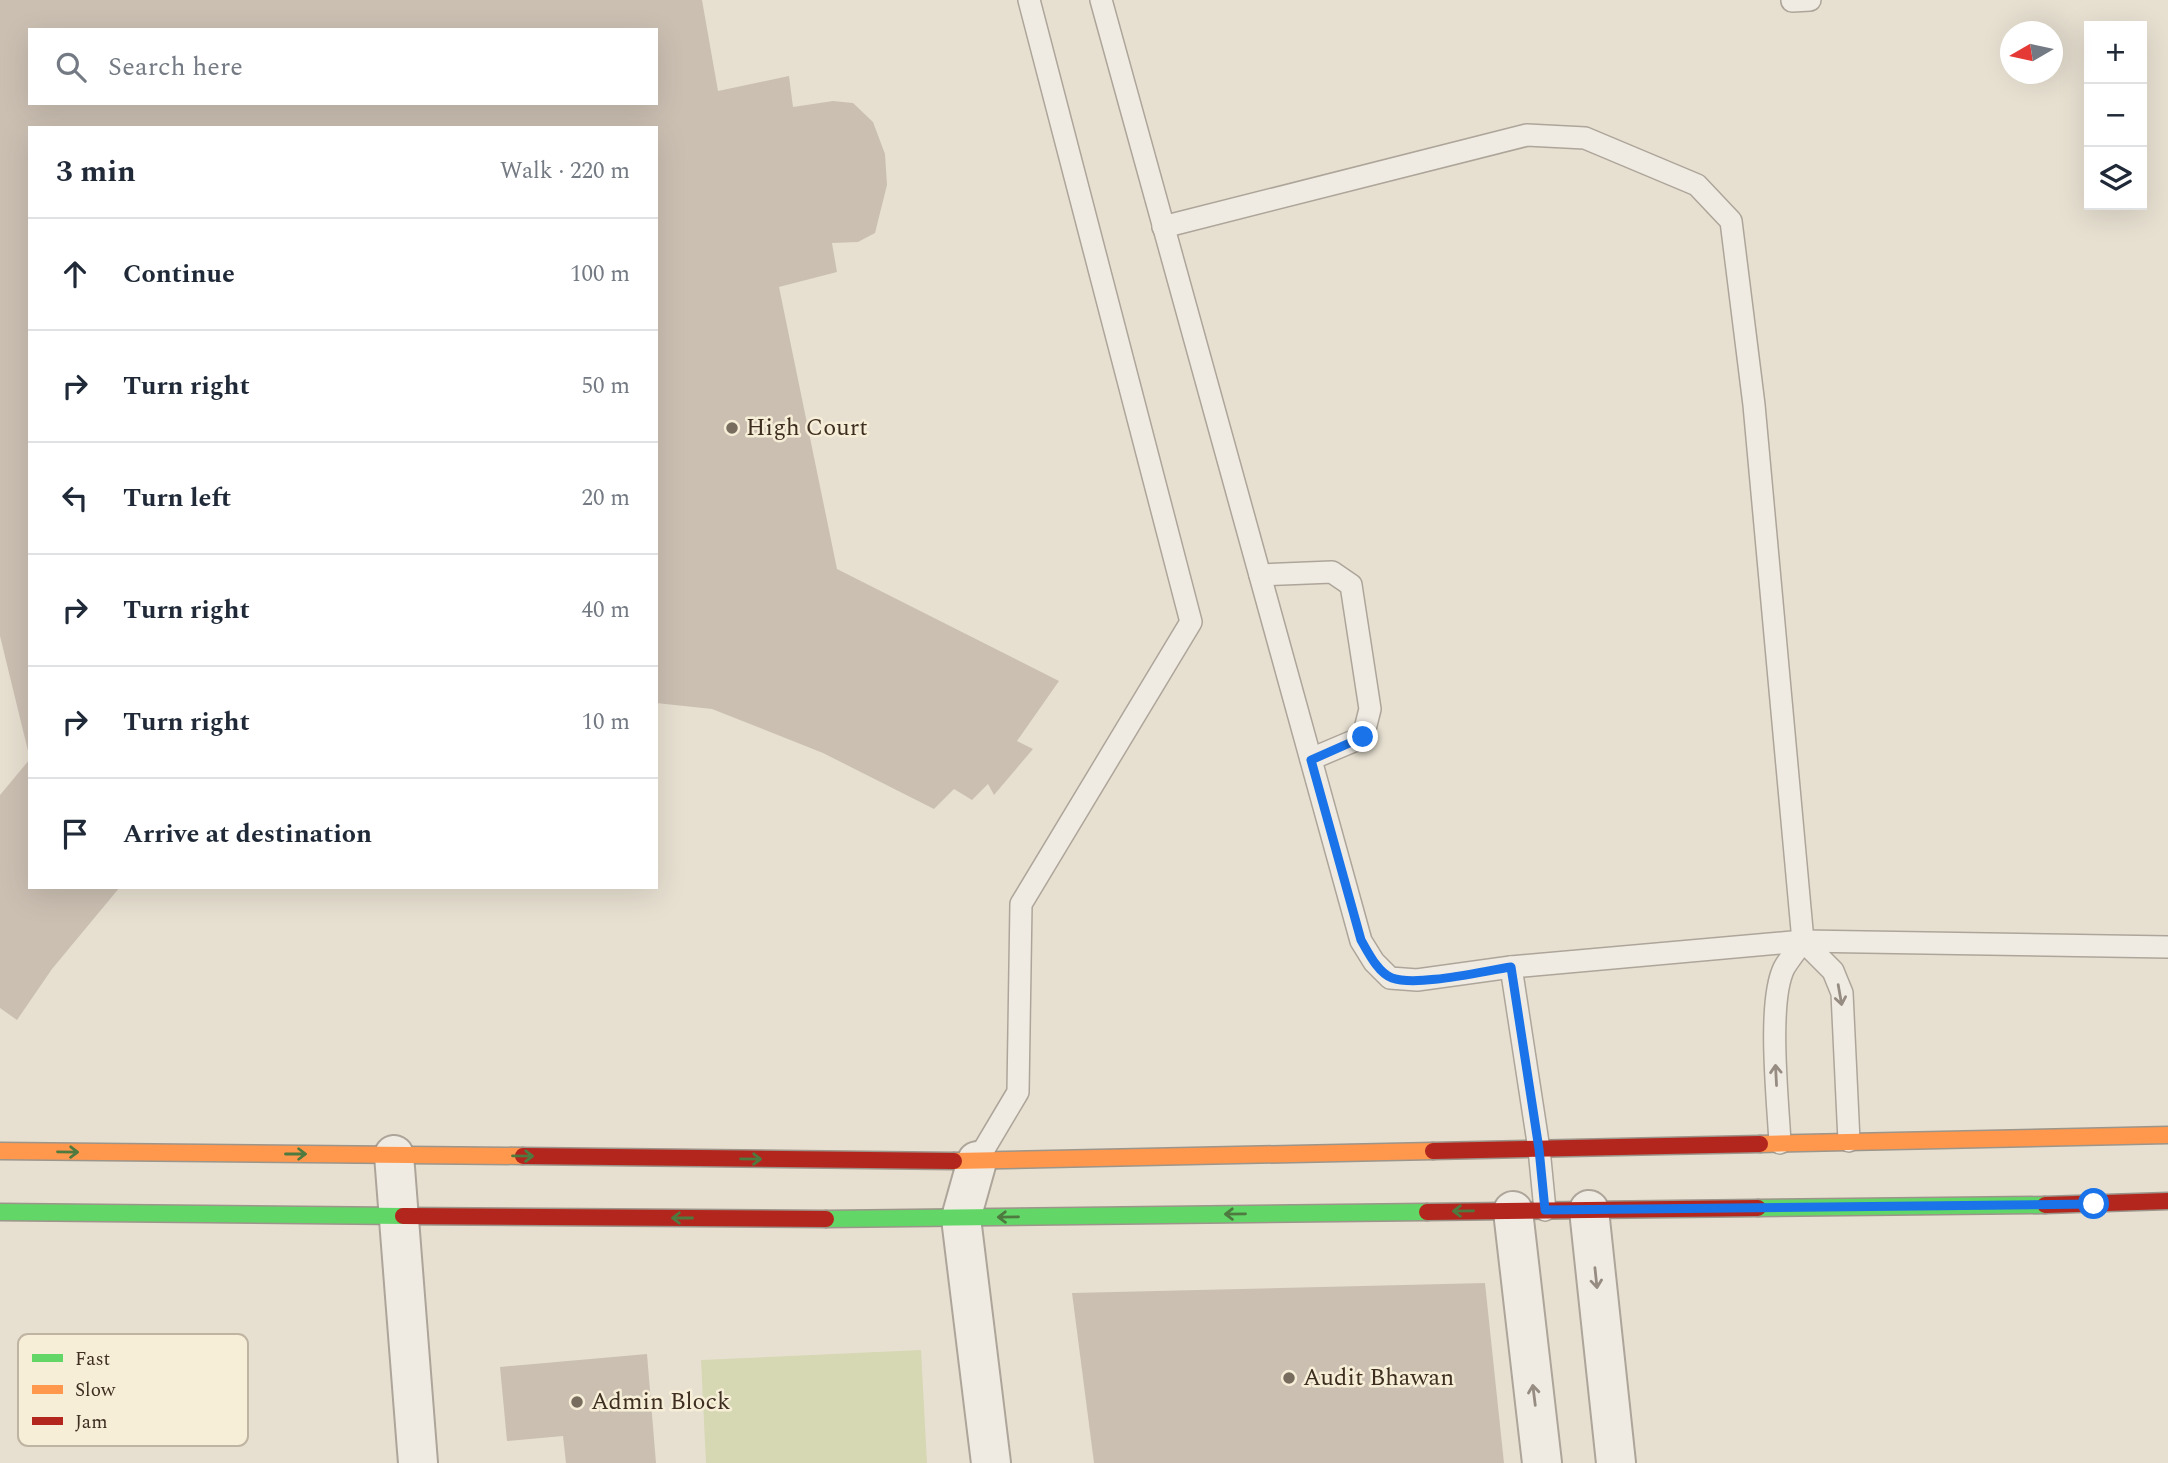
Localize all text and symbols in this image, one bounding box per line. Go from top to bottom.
north arrow [2000,21,2063,84]
map controls [2084,21,2147,210]
button: + [2084,21,2147,84]
search box [28,28,658,105]
text: Search here [108,47,243,87]
icon: search [52,48,90,86]
button: − [2084,84,2147,147]
button: layers [2084,147,2147,210]
text: 3 min [56,149,136,195]
text: Walk · 220 m [500,154,630,189]
text: Continue [123,254,235,294]
icon: ahead [56,255,94,293]
text: 100 m [570,257,630,292]
text: Turn right [123,366,250,406]
icon: right [56,367,94,405]
text: 50 m [581,369,630,404]
place label: High Court [746,410,868,446]
marker: High Court [724,420,740,436]
text: Turn left [123,478,231,518]
icon: left [56,479,94,517]
text: 20 m [581,481,630,516]
text: Turn right [123,590,250,630]
icon: right [56,591,94,629]
text: 40 m [581,593,630,628]
text: Turn right [123,702,250,742]
icon: right [56,703,94,741]
text: 10 m [581,705,630,740]
route end [1347,721,1378,752]
text: Arrive at destination [123,814,372,854]
icon: arrive [56,815,94,853]
one-way arrow [1834,983,1847,1006]
one-way arrow [1770,1064,1783,1087]
one-way arrow [56,1145,79,1159]
one-way arrow [284,1147,307,1161]
one-way arrow [511,1149,534,1163]
one-way arrow [739,1152,762,1165]
route start [2078,1188,2109,1219]
one-way arrow [1452,1205,1475,1218]
one-way arrow [1224,1207,1247,1221]
one-way arrow [997,1210,1020,1224]
one-way arrow [671,1211,694,1225]
one-way arrow [1590,1266,1603,1289]
legend [18,1334,248,1446]
text: Fast [75,1345,111,1374]
place label: Audit Bhawan [1303,1360,1454,1396]
marker: Audit Bhawan [1281,1370,1297,1386]
text: Slow [75,1376,116,1405]
place label: Admin Block [591,1384,731,1420]
one-way arrow [1528,1384,1541,1407]
marker: Admin Block [569,1394,585,1410]
text: Jam [75,1408,107,1437]

